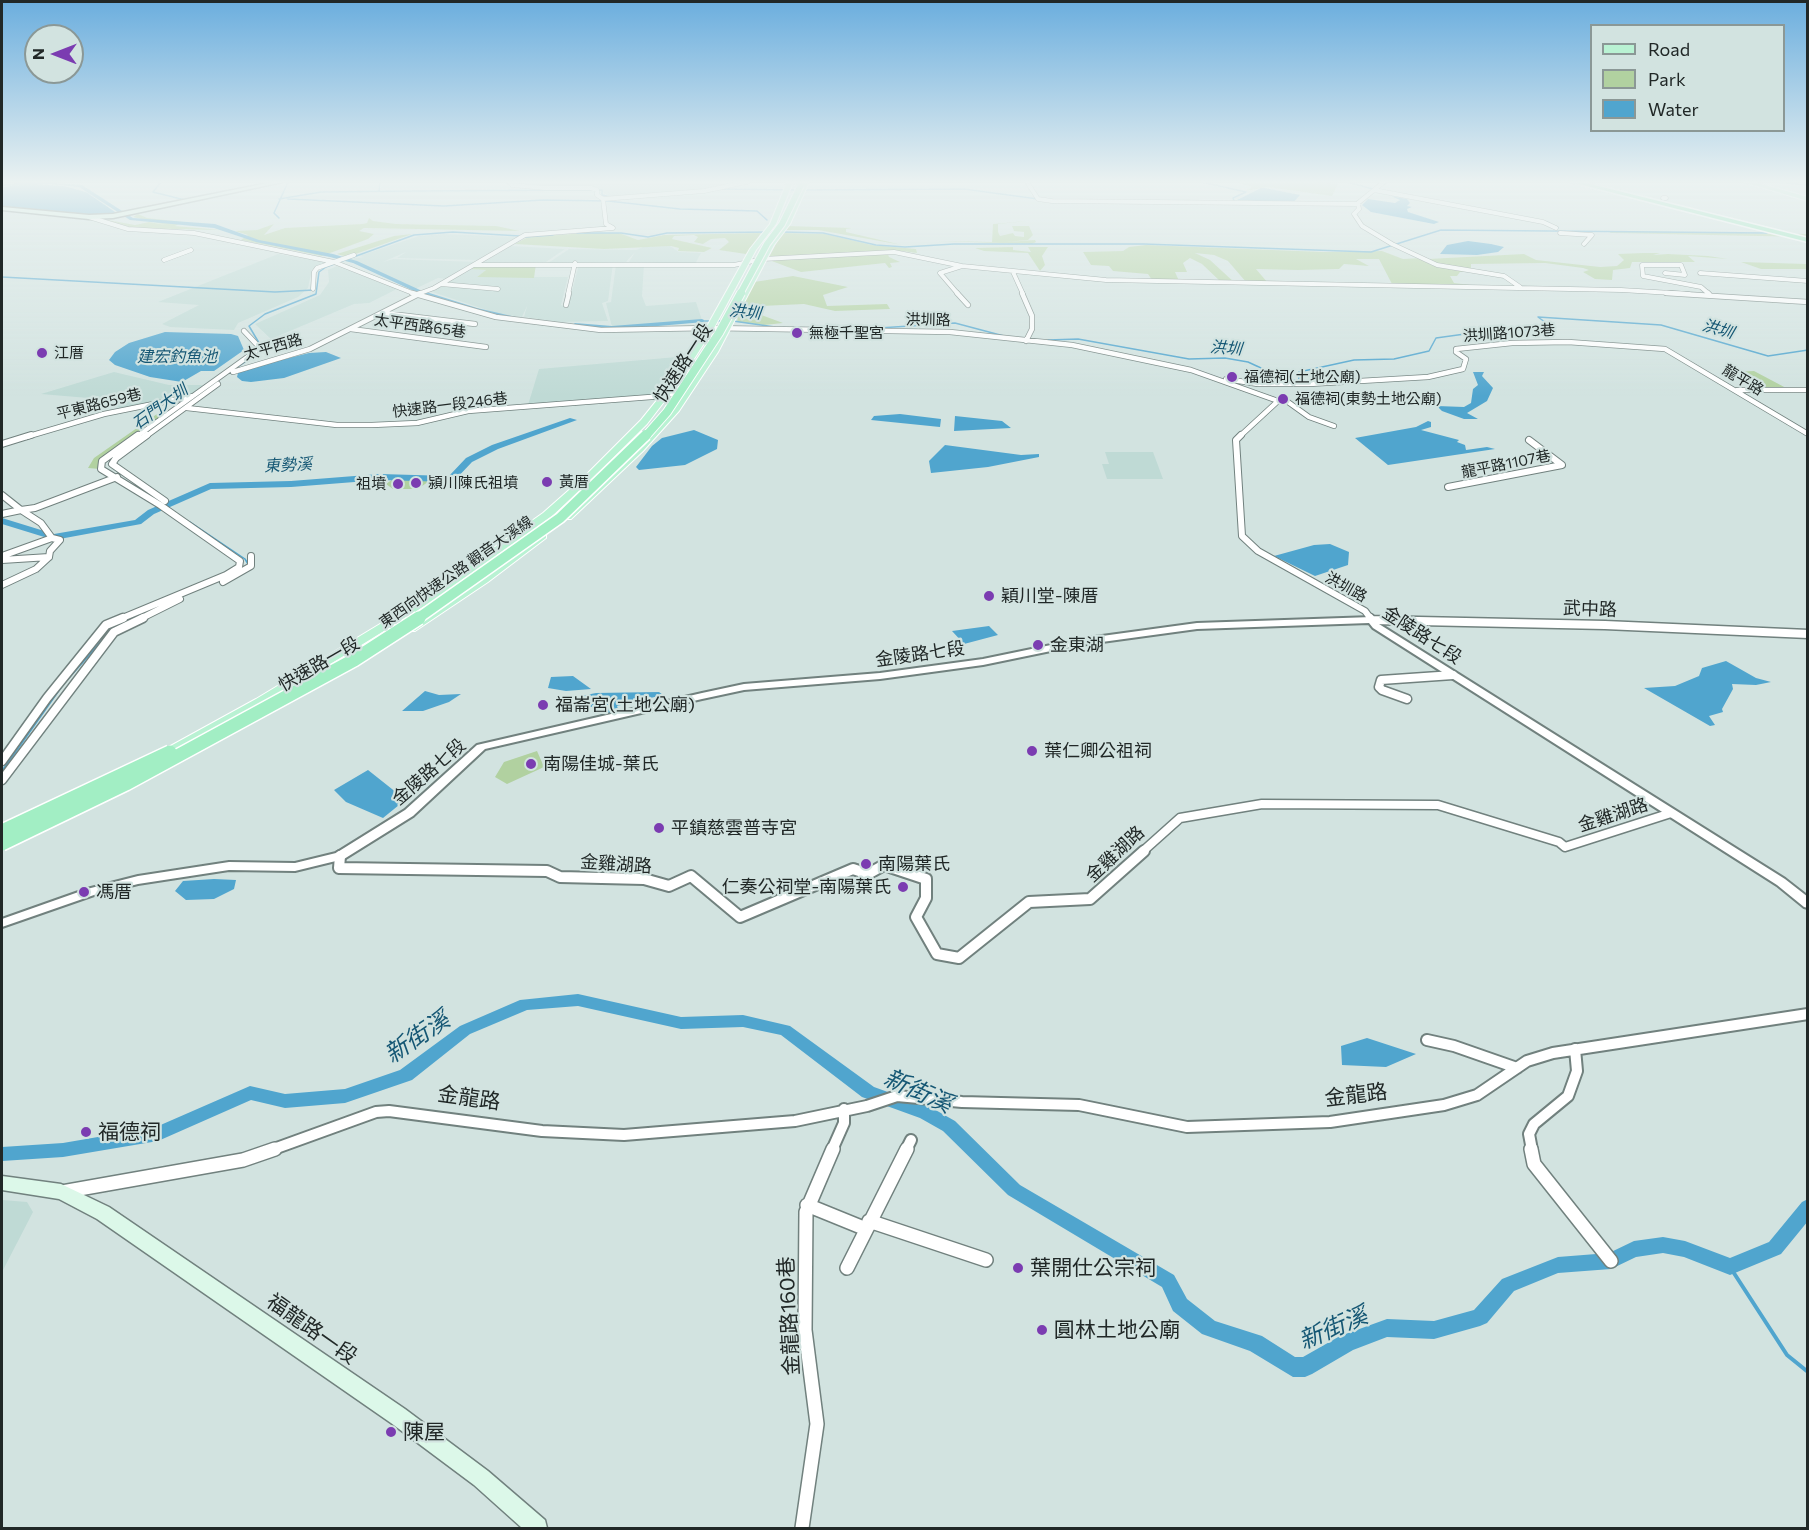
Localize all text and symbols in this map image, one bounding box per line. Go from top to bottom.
north arrow [24,24,84,84]
legend [1590,24,1785,132]
text: Road [1648,38,1690,60]
text: N [28,48,47,60]
text: Park [1648,68,1686,90]
text: Water [1648,98,1699,120]
water label: 洪圳 [728,301,762,323]
street label: 太平西路65巷 [373,311,467,341]
street label: 洪圳路 [905,311,951,329]
water label: 洪圳 [1700,315,1736,343]
street label: 快速路一段 [649,319,717,407]
street label: 洪圳路1073巷 [1462,321,1556,345]
place label: 無極千聖宮 [809,324,884,342]
marker: 無極千聖宮 [790,326,804,340]
street label: 太平西路 [242,330,304,364]
water label: 洪圳 [1209,337,1243,359]
place label: 江厝 [54,344,84,362]
marker: 江厝 [35,346,49,360]
water label: 建宏釣魚池 [137,347,217,367]
street label: 龍平路 [1719,361,1767,399]
place label: 福德祠(土地公廟) [1244,368,1361,386]
marker: 福德祠(土地公廟) [1225,370,1239,384]
water label: 石門大圳 [128,380,192,434]
street label: 平東路659巷 [55,385,143,423]
street label: 快速路一段246巷 [391,389,509,421]
place label: 福德祠(東勢土地公廟) [1295,390,1442,408]
marker: 福德祠(東勢土地公廟) [1276,392,1290,406]
street label: 龍平路1107巷 [1460,447,1552,481]
water label: 東勢溪 [264,454,312,476]
place label: 黃厝 [559,473,589,491]
place label: 潁川陳氏祖墳 [428,474,518,492]
place label: 祖墳 [356,475,386,493]
marker: 黃厝 [540,475,554,489]
marker: 潁川陳氏祖墳 [409,476,423,490]
marker: 祖墳 [391,477,405,491]
street label: 東西向快速公路 觀音大溪線 [376,512,536,632]
street label: 洪圳路 [1322,568,1370,606]
place label: 穎川堂-陳厝 [1001,585,1099,607]
marker: 穎川堂-陳厝 [982,589,996,603]
street label: 武中路 [1563,597,1617,621]
street label: 金陵路七段 [1378,601,1466,669]
street label: 快速路一段 [275,632,363,696]
place label: 金東湖 [1050,634,1104,656]
street label: 金陵路七段 [874,637,966,671]
marker: 金東湖 [1031,638,1045,652]
place label: 福崙宮(土地公廟) [555,694,695,716]
marker: 福崙宮(土地公廟) [536,698,550,712]
street label: 金陵路七段 [388,734,470,810]
place label: 葉仁卿公祖祠 [1044,740,1152,762]
marker: 葉仁卿公祖祠 [1025,744,1039,758]
place label: 南陽佳城-葉氏 [543,753,659,775]
marker: 南陽佳城-葉氏 [524,757,538,771]
street label: 金雞湖路 [1575,794,1651,836]
place label: 平鎮慈雲普寺宮 [671,817,797,839]
marker: 平鎮慈雲普寺宮 [652,821,666,835]
street label: 金雞湖路 [1081,822,1149,886]
street label: 金雞湖路 [579,851,653,877]
place label: 南陽葉氏 [878,853,950,875]
marker: 南陽葉氏 [859,857,873,871]
place label: 仁奏公祠堂-南陽葉氏 [721,876,891,898]
marker: 仁奏公祠堂-南陽葉氏 [896,880,910,894]
place label: 馮厝 [96,881,132,903]
marker: 馮厝 [77,885,91,899]
water label: 新街溪 [379,1005,455,1069]
water label: 新街溪 [879,1063,957,1119]
street label: 金龍路 [1323,1079,1389,1111]
street label: 金龍路 [436,1081,502,1115]
place label: 福德祠 [98,1119,161,1145]
marker: 福德祠 [79,1125,93,1139]
place label: 葉開仕公宗祠 [1030,1255,1156,1281]
street label: 金龍路160巷 [773,1256,805,1376]
marker: 葉開仕公宗祠 [1011,1261,1025,1275]
street label: 福龍路一段 [262,1289,362,1369]
water label: 新街溪 [1294,1301,1372,1355]
place label: 圓林土地公廟 [1054,1317,1180,1343]
marker: 圓林土地公廟 [1035,1323,1049,1337]
place label: 陳屋 [403,1419,445,1445]
marker: 陳屋 [384,1425,398,1439]

